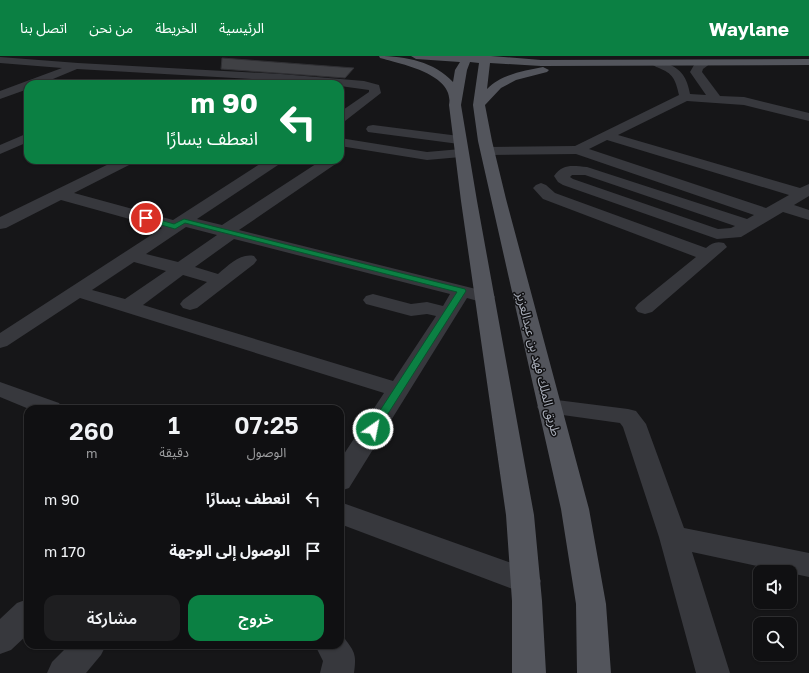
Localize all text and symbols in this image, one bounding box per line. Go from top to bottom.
text: Waylane [709,17,789,40]
text: اتصل بنا [20,19,67,36]
text: من نحن [89,19,133,36]
text: الخريطة [155,19,197,36]
text: الرئيسية [219,19,264,36]
text: 90 m [190,86,258,119]
icon: left [272,96,324,148]
text: انعطف يسارًا [166,127,258,149]
pin [129,201,163,235]
icon: arrive [135,207,157,229]
street label: طريق الملك فهد بن عبدالعزيز [512,289,565,438]
position arrow [352,408,394,450]
text: 1 [168,410,180,439]
text: 07:25 [234,410,299,439]
text: 260 [69,416,114,445]
text: دقيقة [159,444,189,460]
text: الوصول [247,444,286,460]
text: m [86,445,97,461]
icon: left [302,488,324,510]
text: انعطف يسارًا [206,489,290,507]
text: 90 m [44,490,79,508]
icon: arrive [302,540,324,562]
text: الوصول إلى الوجهة [169,541,290,559]
text: 170 m [44,542,86,560]
map controls [753,565,797,661]
button: sound [753,565,797,609]
button: مشاركة [44,595,180,641]
button: خروج [188,595,324,641]
button: search [753,617,797,661]

